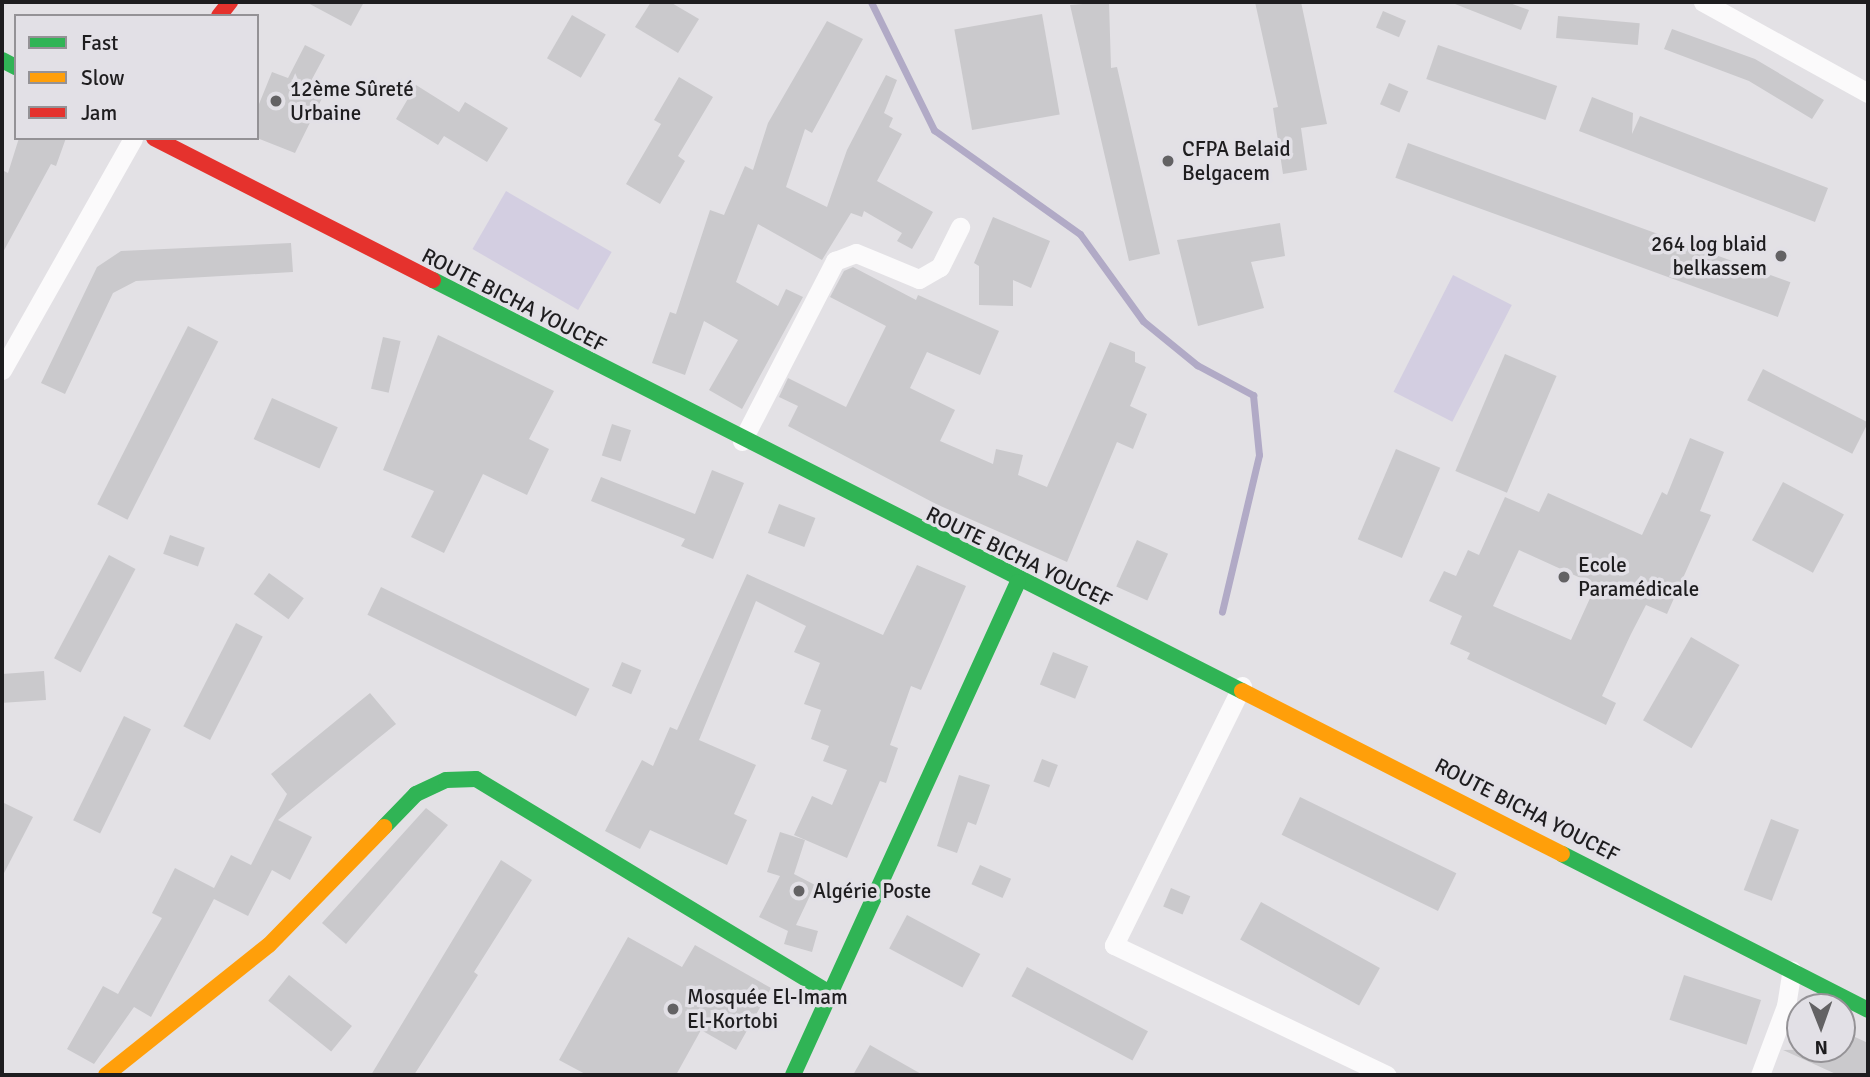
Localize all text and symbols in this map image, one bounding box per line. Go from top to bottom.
legend [14,14,259,140]
text: Fast [81,30,118,56]
text: Slow [81,65,125,91]
place label: 12ème Sûreté Urbaine [290,76,414,126]
marker: 12ème Sûreté Urbaine [268,93,284,109]
text: Jam [81,100,117,126]
place label: CFPA Belaid Belgacem [1182,136,1291,186]
marker: CFPA Belaid Belgacem [1160,153,1176,169]
place label: 264 log blaid belkassem [1651,231,1767,281]
street label: ROUTE BICHA YOUCEF [418,243,610,357]
marker: 264 log blaid belkassem [1773,248,1789,264]
street label: ROUTE BICHA YOUCEF [922,501,1116,613]
place label: Ecole Paramédicale [1578,552,1699,602]
marker: Ecole Paramédicale [1556,569,1572,585]
street label: ROUTE BICHA YOUCEF [1431,753,1623,867]
place label: Algérie Poste [813,878,931,904]
marker: Algérie Poste [791,883,807,899]
place label: Mosquée El-Imam El-Kortobi [687,984,848,1034]
north arrow [1786,993,1856,1063]
marker: Mosquée El-Imam El-Kortobi [665,1001,681,1017]
text: N [1815,1035,1828,1059]

